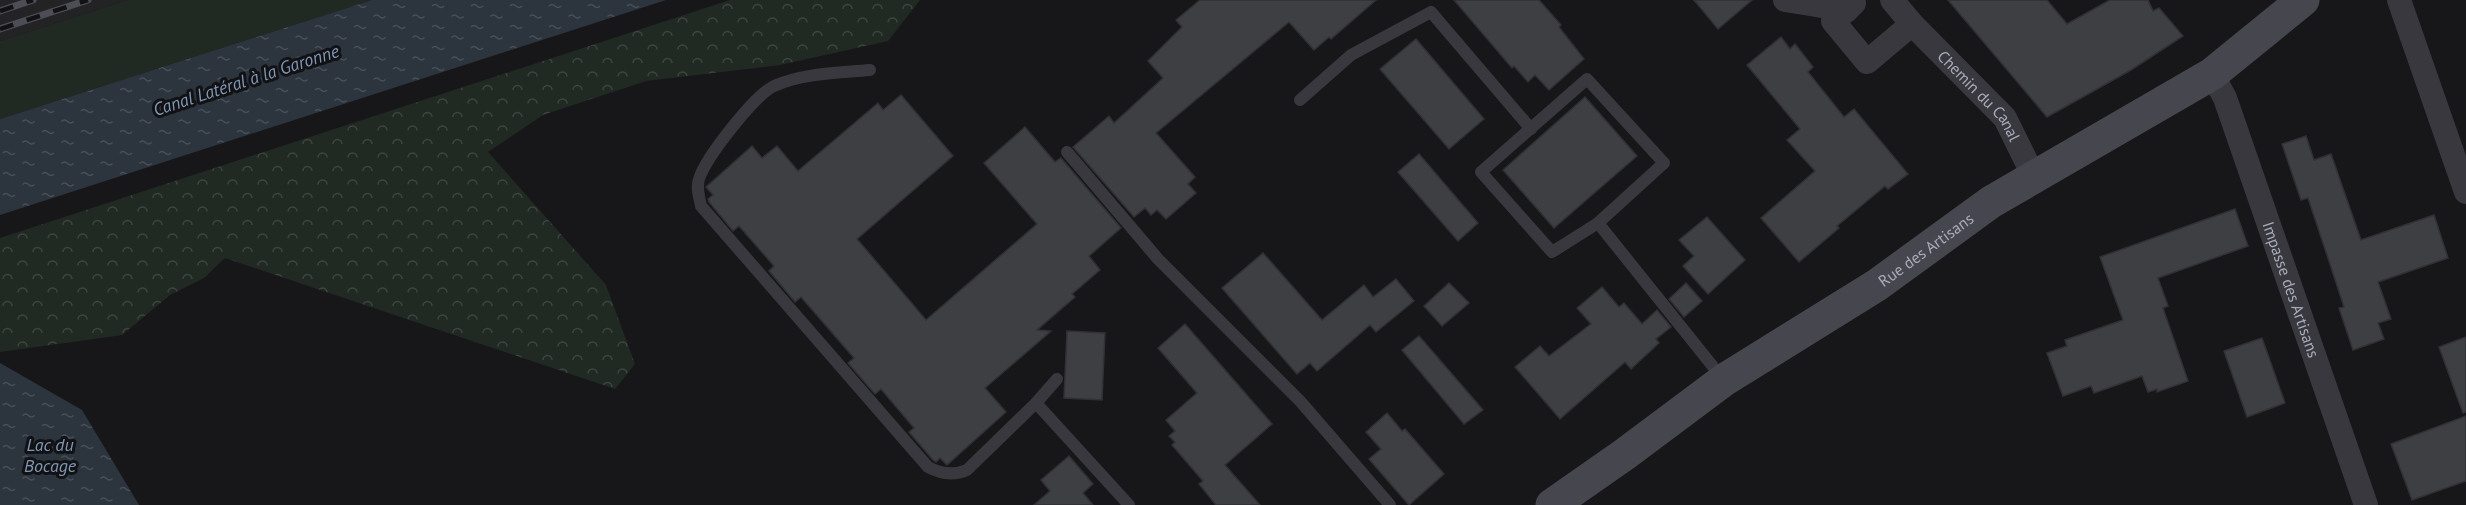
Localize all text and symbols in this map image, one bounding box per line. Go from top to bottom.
water label: Canal Latéral à la Garonne [150,39,343,121]
street label: Chemin du Canal [1934,46,2025,145]
street label: Rue des Artisans [1874,208,1977,291]
street label: Impasse des Artisans [2259,219,2324,360]
water label: Lac du Bocage [24,433,77,477]

